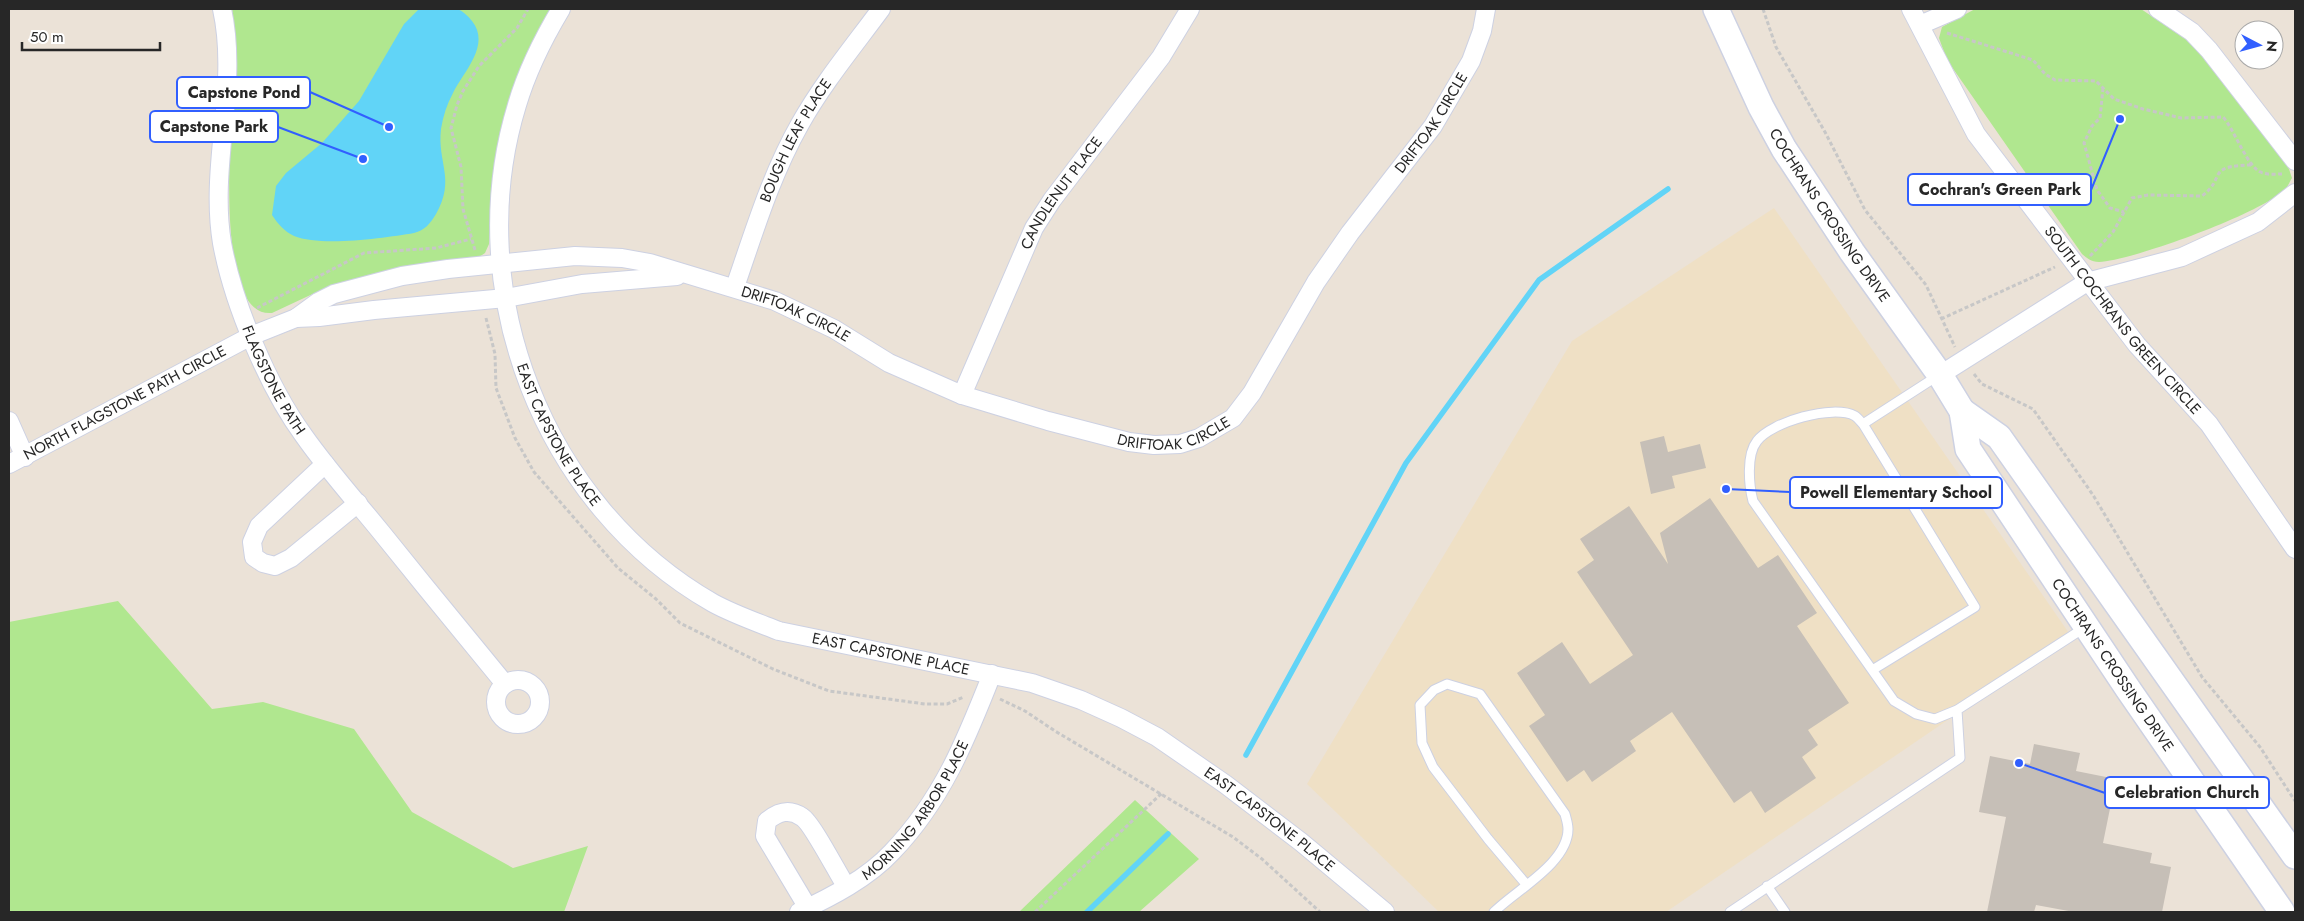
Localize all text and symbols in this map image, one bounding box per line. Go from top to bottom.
scale bar [22,20,160,52]
north arrow [2234,20,2284,70]
text: 50 m [30,26,64,48]
text: N [2261,40,2282,53]
street label: DRIFTOAK CIRCLE [1389,68,1473,178]
street label: BOUGH LEAF PLACE [754,74,837,205]
callout: Capstone Pond [177,77,310,108]
text: Capstone Pond [188,81,300,104]
callout: Capstone Park [150,111,278,142]
text: Capstone Park [160,115,269,138]
street label: COCHRANS CROSSING DRIVE [1764,124,1895,307]
street label: CANDLENUT PLACE [1015,132,1108,253]
callout: Cochran's Green Park [1908,174,2091,205]
text: Cochran's Green Park [1919,178,2082,201]
street label: SOUTH COCHRANS GREEN CIRCLE [2039,221,2206,419]
street label: DRIFTOAK CIRCLE [739,280,855,348]
street label: FLAGSTONE PATH [236,322,311,439]
street label: NORTH FLAGSTONE PATH CIRCLE [19,340,230,465]
street label: EAST CAPSTONE PLACE [511,360,606,511]
street label: DRIFTOAK CIRCLE [1115,411,1234,456]
callout: Powell Elementary School [1790,477,2002,508]
text: Powell Elementary School [1800,481,1992,504]
street label: COCHRANS CROSSING DRIVE [2046,574,2179,756]
street label: EAST CAPSTONE PLACE [810,627,972,681]
street label: MORNING ARBOR PLACE [857,737,974,885]
street label: EAST CAPSTONE PLACE [1199,762,1340,877]
callout: Celebration Church [2105,777,2269,808]
text: Celebration Church [2115,781,2259,804]

